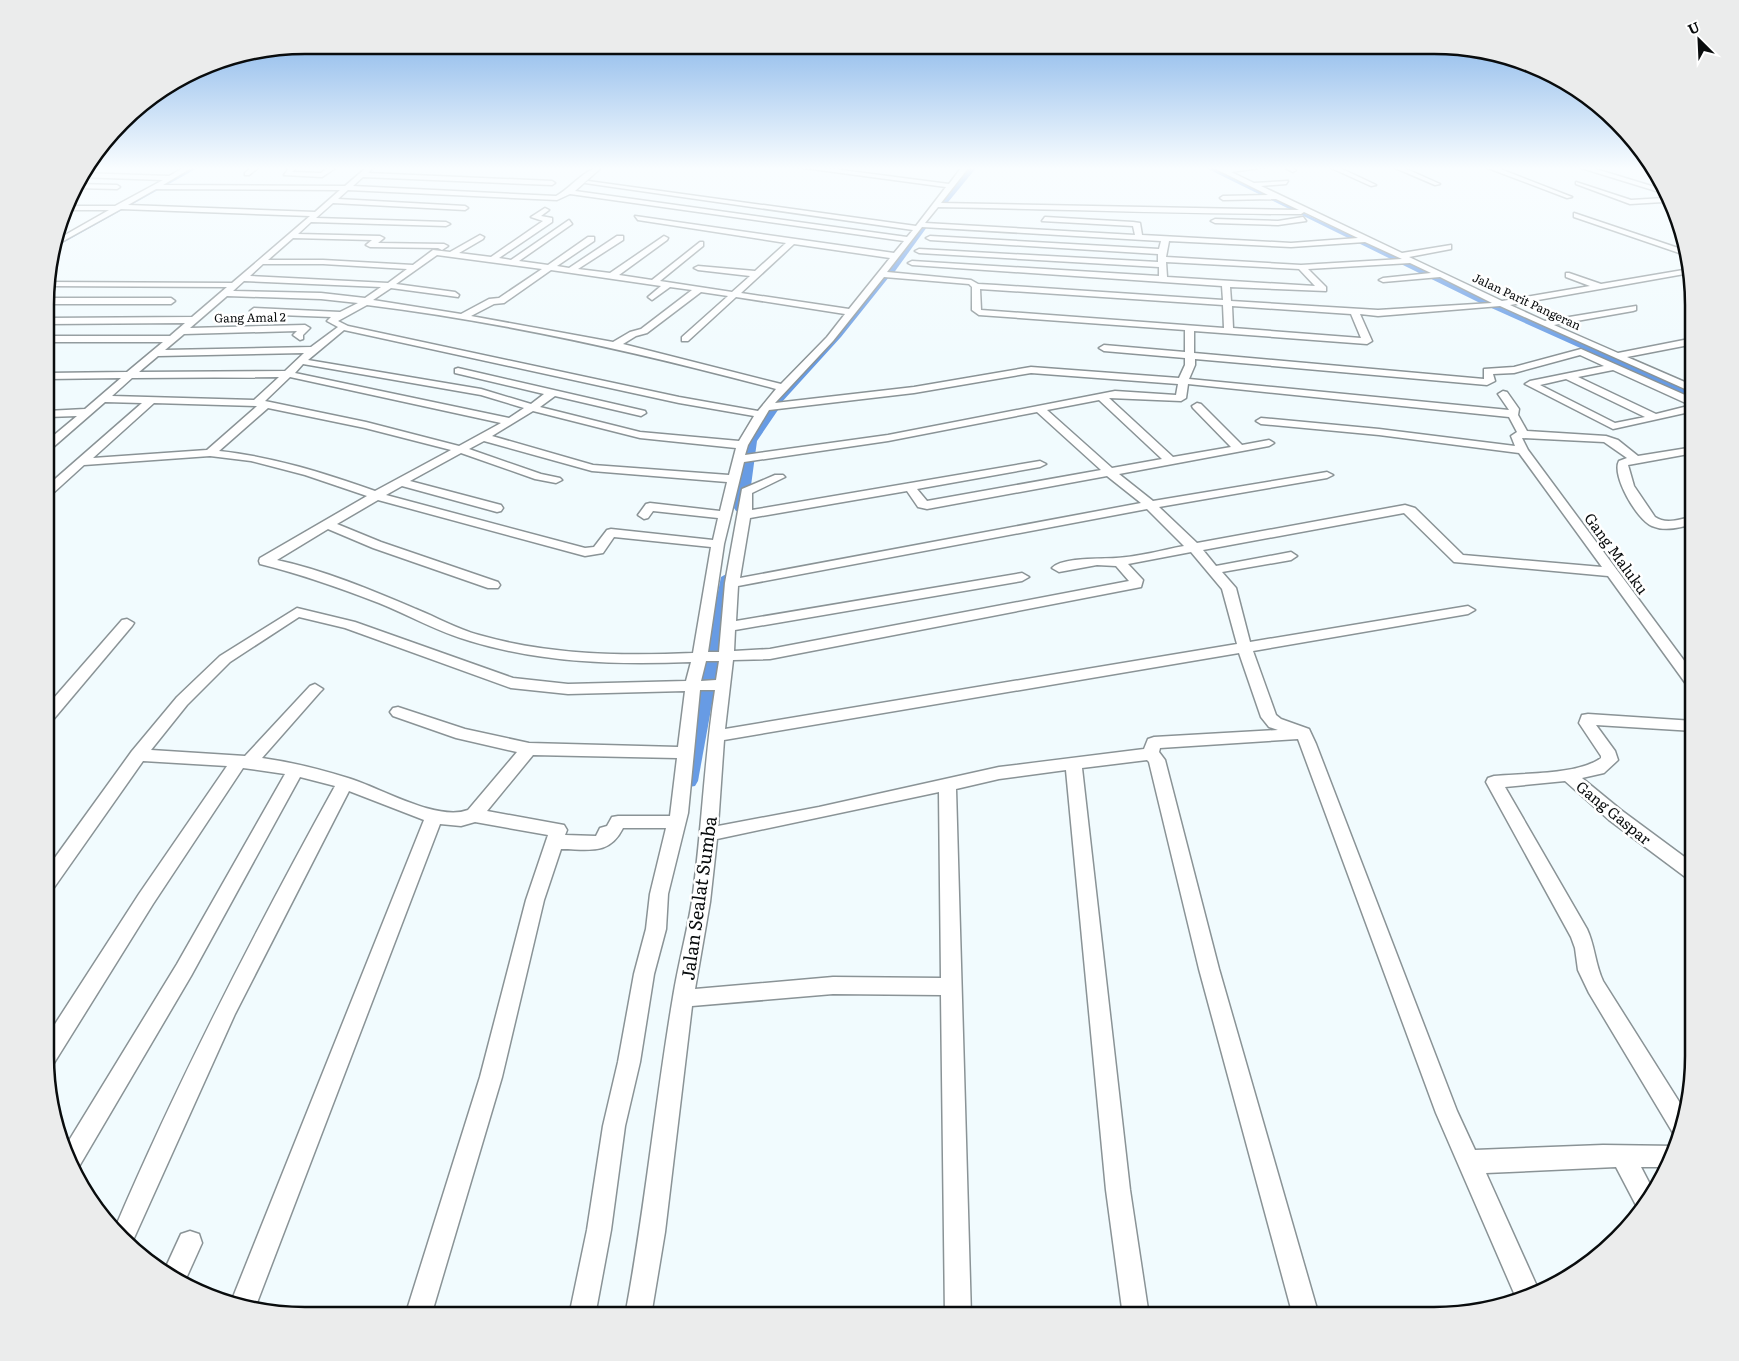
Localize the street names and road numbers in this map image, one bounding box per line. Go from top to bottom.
street label: Jalan Parit Pangeran [1470,268,1584,334]
street label: Gang Amal 2 [214,307,286,327]
street label: Gang Maluku [1579,507,1655,599]
street label: Gang Gaspar [1571,775,1657,849]
street label: Jalan Sealat Sumba [673,814,723,982]

